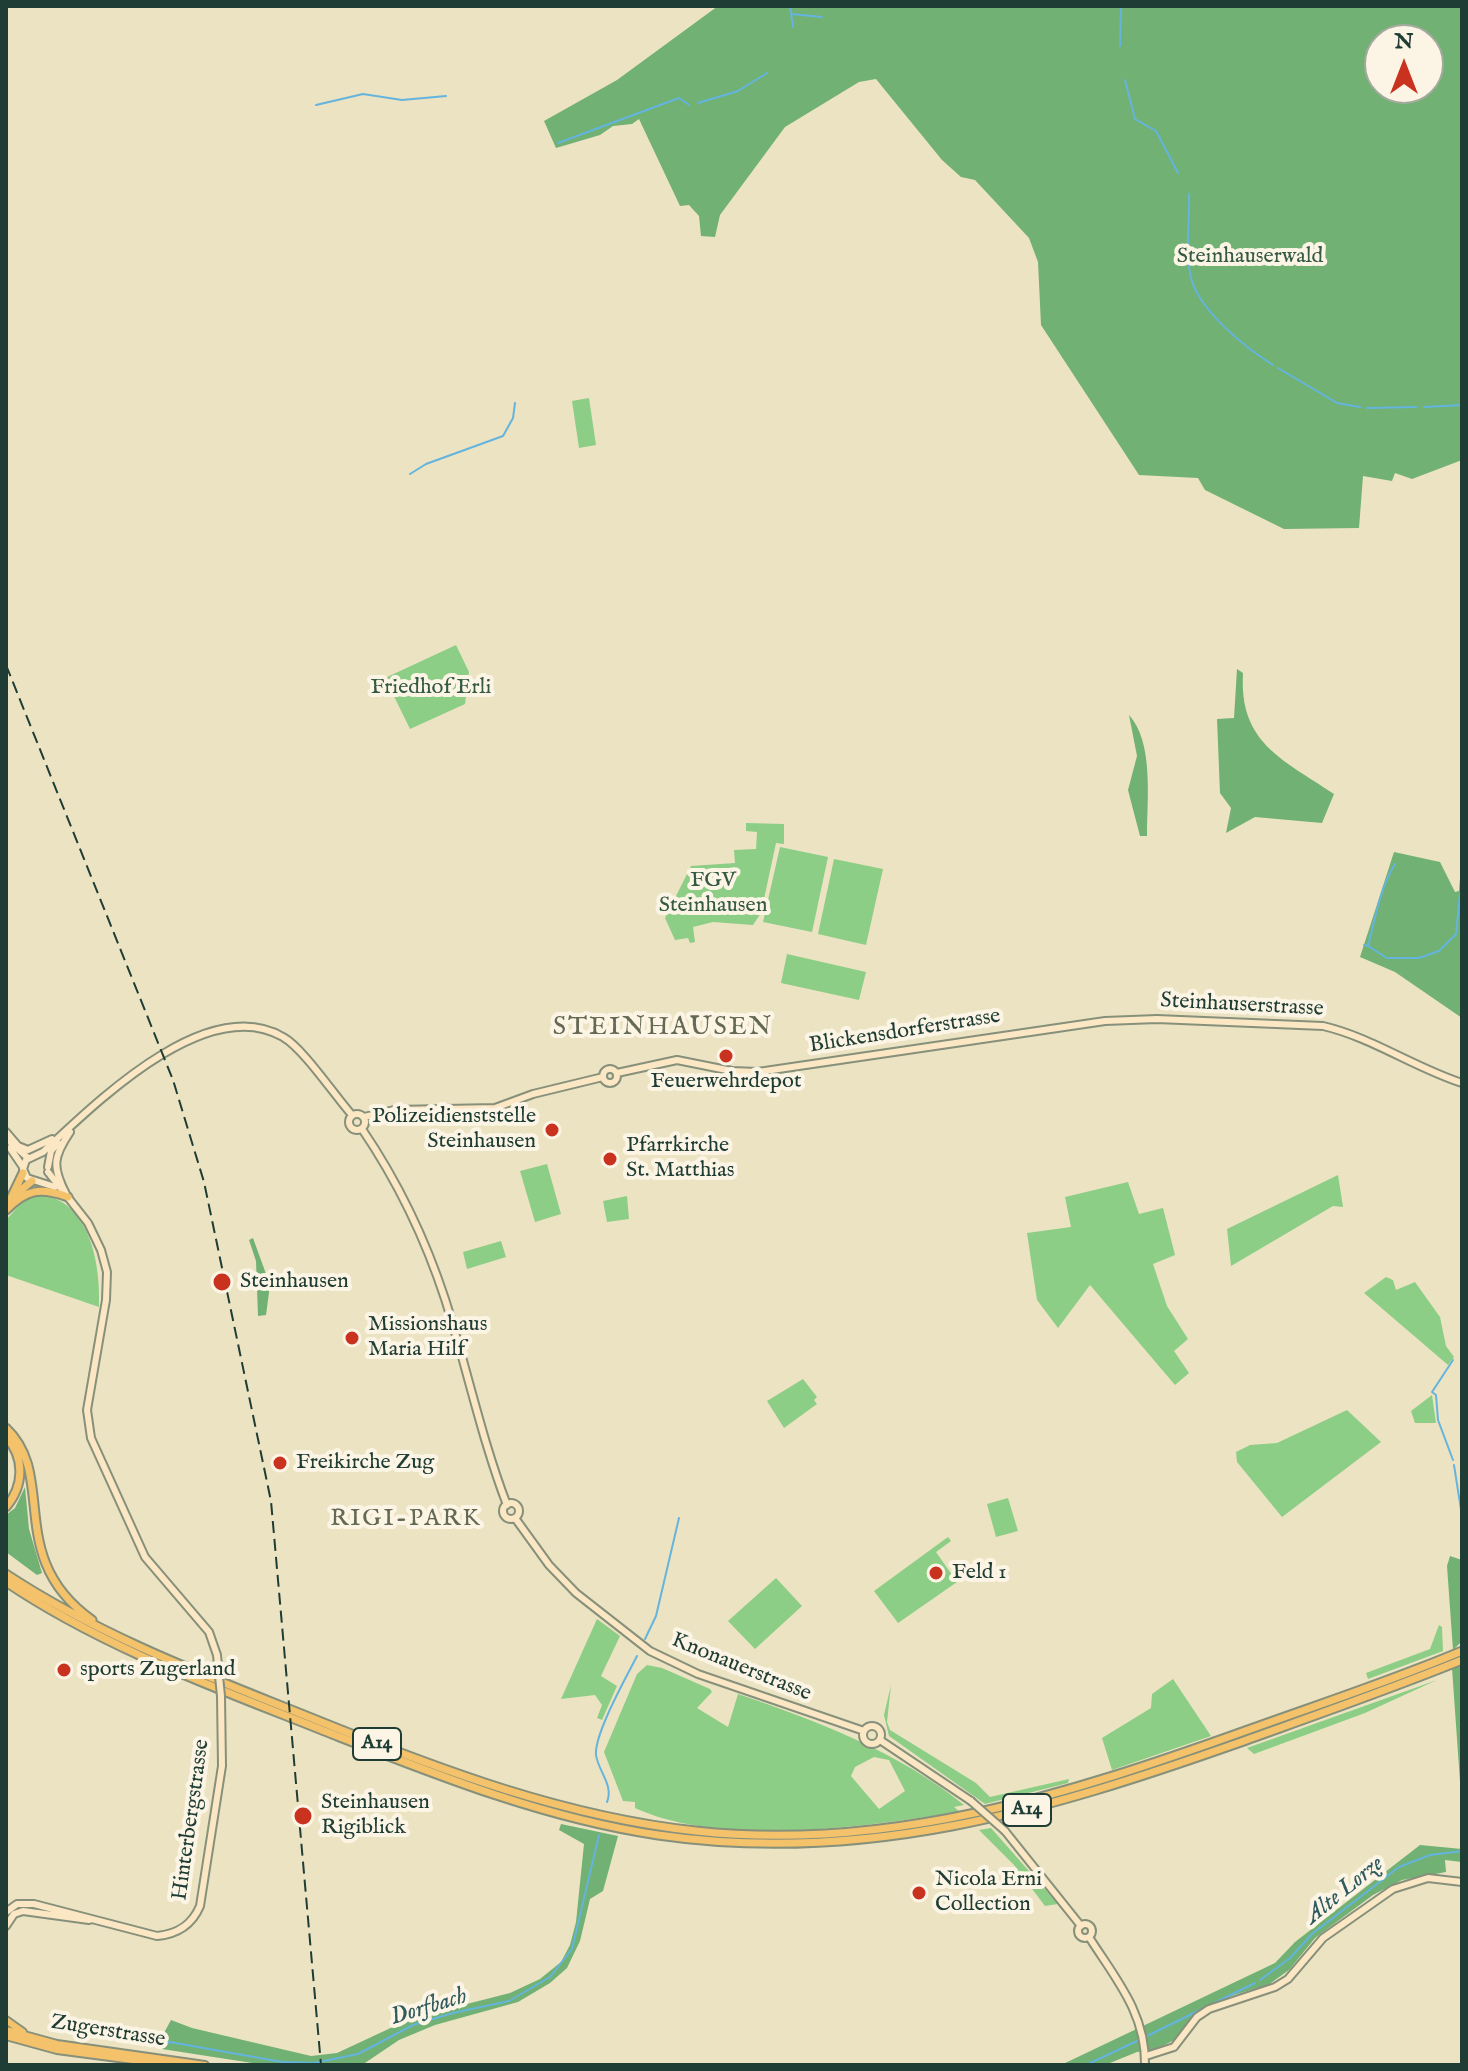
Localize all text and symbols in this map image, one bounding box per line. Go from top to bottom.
north arrow [1364,24,1444,104]
text: N [1394,28,1414,56]
park label: Steinhauserwald [1177,244,1323,270]
park label: Friedhof Erli [371,675,491,701]
park label: FGV Steinhausen [659,868,767,920]
street label: Steinhauserstrasse [1160,989,1324,1023]
street label: Blickensdorferstrasse [808,1004,1002,1060]
district label: STEINHAUSEN [553,1013,773,1045]
marker: Feuerwehrdepot [717,1047,735,1065]
place label: Feuerwehrdepot [651,1069,801,1095]
place label: Polizeidienststelle Steinhausen [372,1104,536,1156]
marker: Polizeidienststelle Steinhausen [543,1121,561,1139]
place label: Pfarrkirche St. Matthias [626,1133,734,1184]
marker: Pfarrkirche St. Matthias [601,1150,619,1168]
place label: Steinhausen [240,1269,349,1295]
marker: Steinhausen [211,1271,233,1293]
place label: Missionshaus Maria Hilf [368,1312,487,1364]
marker: Missionshaus Maria Hilf [343,1329,361,1347]
place label: Freikirche Zug [296,1450,434,1476]
marker: Freikirche Zug [271,1454,289,1472]
district label: RIGI-PARK [330,1506,482,1534]
place label: Feld 1 [952,1560,1007,1586]
marker: Feld 1 [927,1564,945,1582]
street label: Knonauerstrasse [667,1628,815,1708]
place label: sports Zugerland [80,1657,236,1683]
marker: sports Zugerland [55,1661,73,1679]
road number: A14 [353,1728,401,1760]
street label: Hinterbergstrasse [168,1738,216,1902]
place label: Steinhausen Rigiblick [321,1790,430,1842]
road number: A14 [1003,1794,1051,1826]
marker: Steinhausen Rigiblick [292,1805,314,1827]
water label: Alte Lorze [1300,1851,1390,1931]
place label: Nicola Erni Collection [935,1867,1042,1918]
marker: Nicola Erni Collection [910,1884,928,1902]
water label: Dorfbach [387,1983,471,2033]
street label: Zugerstrasse [49,2010,167,2054]

